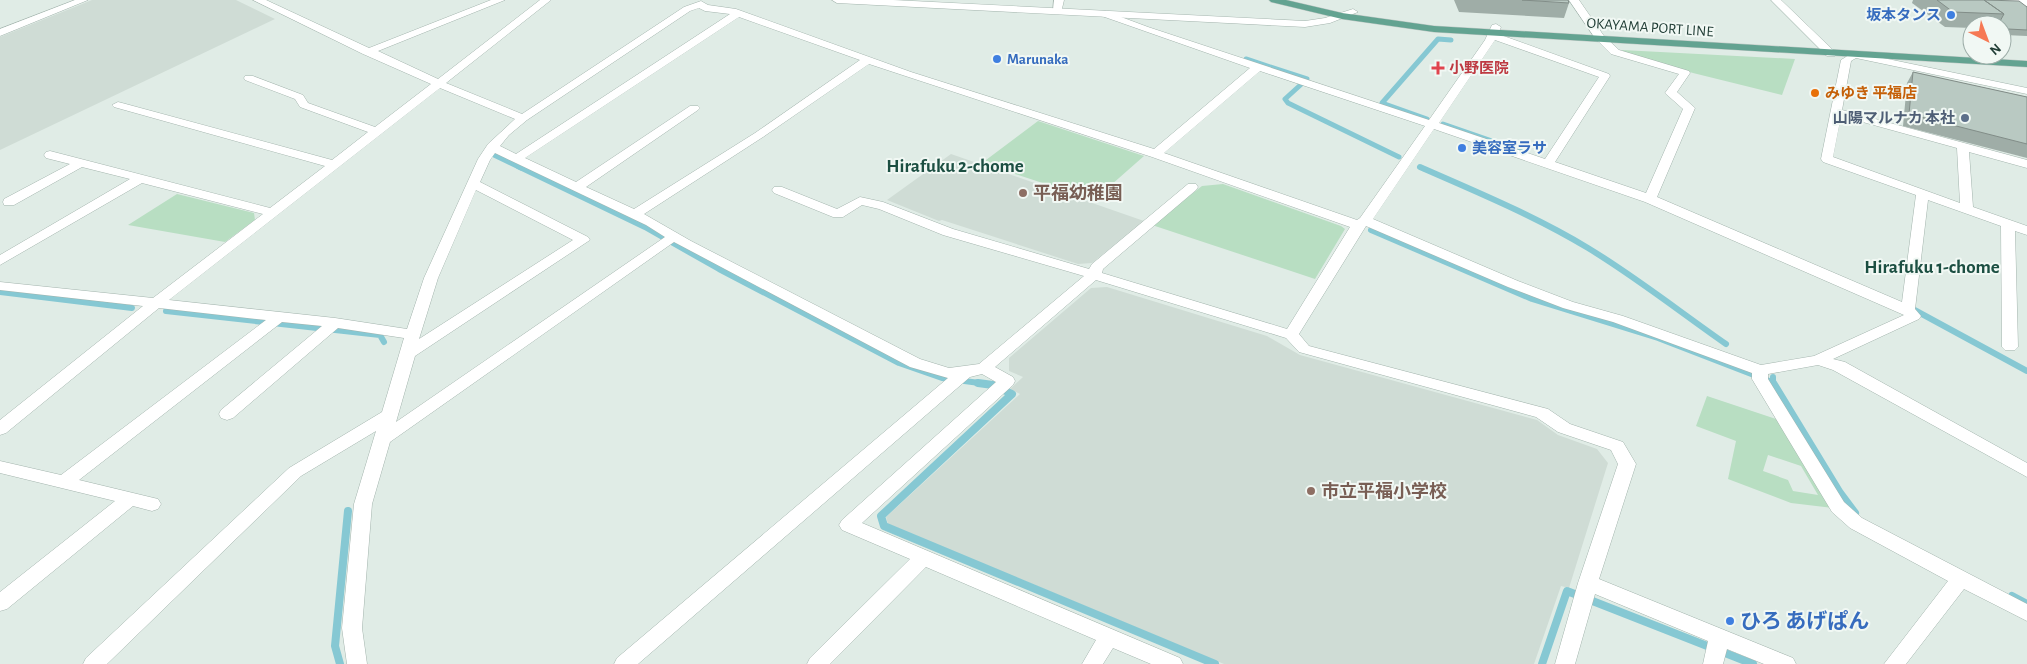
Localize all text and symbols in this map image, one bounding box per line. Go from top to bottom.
place label: 坂本タンス [1866,7,1941,23]
marker: 坂本タンス [1945,9,1957,21]
north arrow [1962,15,2012,65]
street label: OKAYAMA PORT LINE [1586,16,1714,39]
text: N [1987,40,2003,57]
place label: Marunaka [1007,52,1069,67]
marker: Marunaka [991,53,1003,65]
place label: 小野医院 [1449,60,1509,76]
marker: 小野医院 [1431,61,1445,75]
place label: みゆき 平福店 [1825,85,1917,101]
marker: みゆき 平福店 [1809,87,1821,99]
place label: 山陽マルナカ 本社 [1833,109,1955,126]
marker: 山陽マルナカ 本社 [1959,112,1971,124]
place label: 美容室ラサ [1472,140,1547,156]
marker: 美容室ラサ [1456,142,1468,154]
district label: Hirafuku 2-chome [886,157,1024,176]
place label: 平福幼稚園 [1033,183,1123,203]
marker: 平福幼稚園 [1017,187,1029,199]
district label: Hirafuku 1-chome [1864,258,2000,277]
place label: 市立平福小学校 [1321,481,1447,501]
marker: 市立平福小学校 [1305,485,1317,497]
place label: ひろ あげぱん [1740,610,1869,632]
marker: ひろ あげぱん [1724,615,1736,627]

